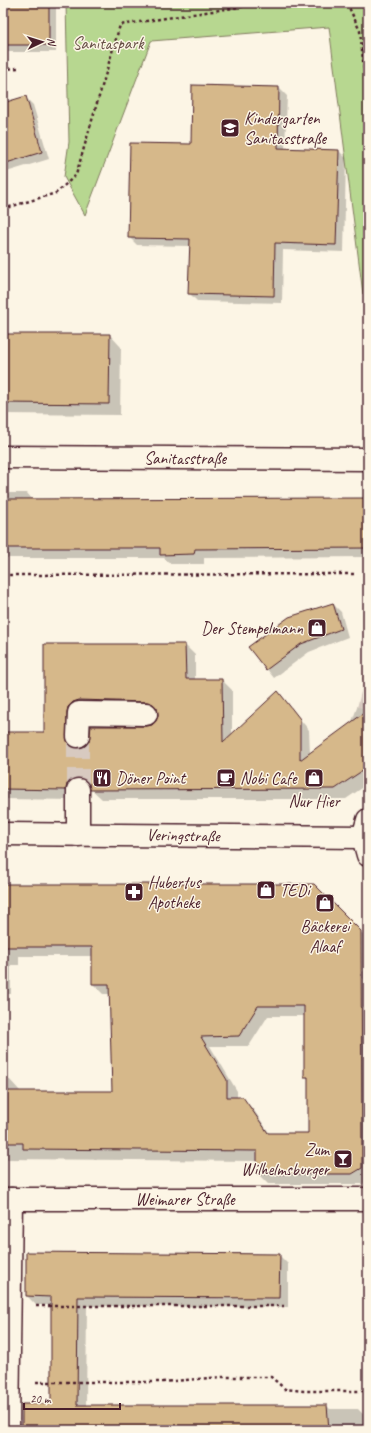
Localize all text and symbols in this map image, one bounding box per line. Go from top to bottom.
north arrow [22,22,62,62]
park label: Sanitaspark [73,33,145,54]
text: N [45,37,59,47]
place label: Kindergarten Sanitasstraße [244,108,327,149]
school or university icon: Kindergarten Sanitasstraße [219,117,241,139]
street label: Sanitasstraße [144,448,227,469]
shop icon: Der Stempelmann [306,617,328,639]
place label: Der Stempelmann [201,618,303,639]
restaurant icon: Döner Point [91,767,113,789]
cafe icon: Nobi Cafe [215,767,237,789]
shop icon: Nur Hier [303,767,325,789]
place label: Döner Point [116,768,187,789]
place label: Nobi Cafe [240,768,298,789]
place label: Nur Hier [288,791,341,812]
street label: Veringstraße [146,824,221,847]
place label: Hubertus Apotheke [148,872,203,913]
shop icon: TEDi [255,879,277,901]
place label: TEDi [280,880,311,901]
pharmacy icon: Hubertus Apotheke [123,881,145,903]
shop icon: Bäckerei Alaaf [314,892,336,914]
place label: Bäckerei Alaaf [301,916,352,957]
place label: Zum Wilhelmsburger [241,1139,331,1180]
bar icon: Zum Wilhelmsburger [332,1148,354,1170]
street label: Weimarer Straße [136,1189,236,1210]
scale bar [24,1385,120,1411]
text: 20 m [30,1391,52,1407]

